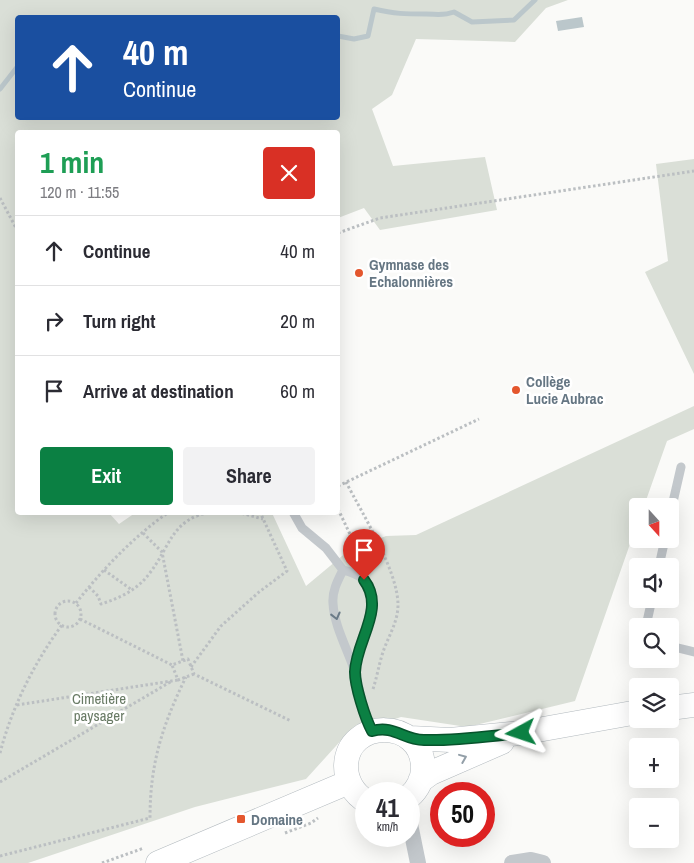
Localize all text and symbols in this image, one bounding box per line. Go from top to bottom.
text: 40 m [123,29,188,76]
icon: ahead [40,35,105,100]
text: Continue [123,74,196,104]
text: 1 min [40,142,104,182]
button: close [263,147,315,199]
text: 120 m · 11:55 [40,181,119,203]
icon: ahead [40,237,68,265]
text: Continue [83,238,151,264]
text: 40 m [280,238,315,264]
place label: Gymnase des Echalonnières [369,254,453,292]
marker: Gymnase des Echalonnières [353,267,365,279]
icon: right [40,307,68,335]
text: Turn right [83,308,155,334]
text: 20 m [280,308,315,334]
place label: Collège Lucie Aubrac [526,371,604,409]
icon: arrive [40,377,68,405]
text: Arrive at destination [83,378,234,404]
text: 60 m [280,378,315,404]
marker: Collège Lucie Aubrac [510,384,522,396]
button: Exit [40,447,173,505]
button: Share [183,447,315,505]
north arrow [629,498,679,548]
map controls [629,498,679,848]
pin [343,529,385,580]
icon: arrive [350,536,378,564]
button: sound [629,558,679,608]
one-way arrow [330,612,341,621]
button: search [629,618,679,668]
button: layers [629,678,679,728]
park label: Cimetière paysager [72,688,126,726]
position arrow [494,706,546,758]
button: + [629,738,679,788]
one-way arrow [458,754,467,764]
speed limit sign: 50 [430,782,495,847]
text: 41 [376,791,399,825]
button: − [629,798,679,848]
place label: Domaine [251,809,303,830]
marker: Domaine [235,813,247,825]
text: km/h [377,819,398,835]

